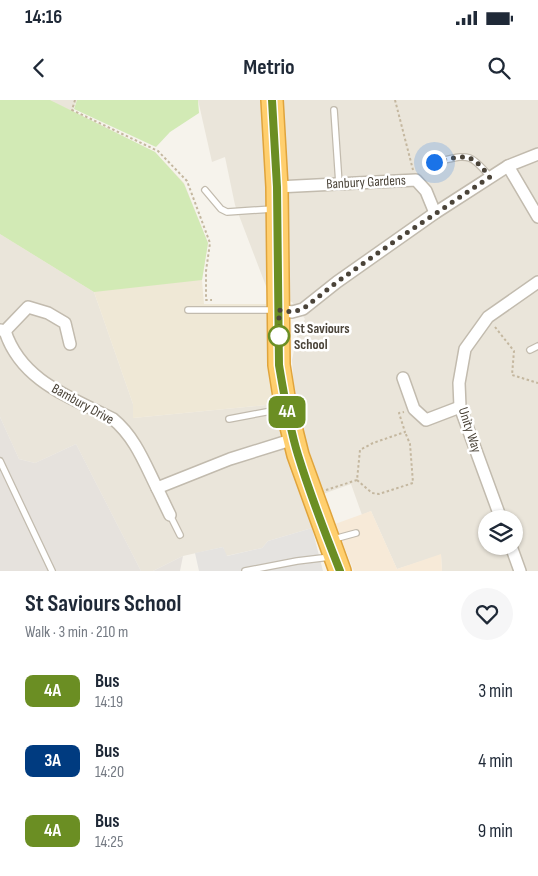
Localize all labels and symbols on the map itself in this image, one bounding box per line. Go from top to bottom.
your location [422,150,447,175]
street label: Banbury Gardens [326,171,406,193]
place label: St Saviours School [294,320,350,353]
marker: St Saviours School [268,325,290,347]
street label: Bambury Drive [49,380,117,428]
line badge: 4A [264,396,310,428]
street label: Unity Way [455,405,486,455]

